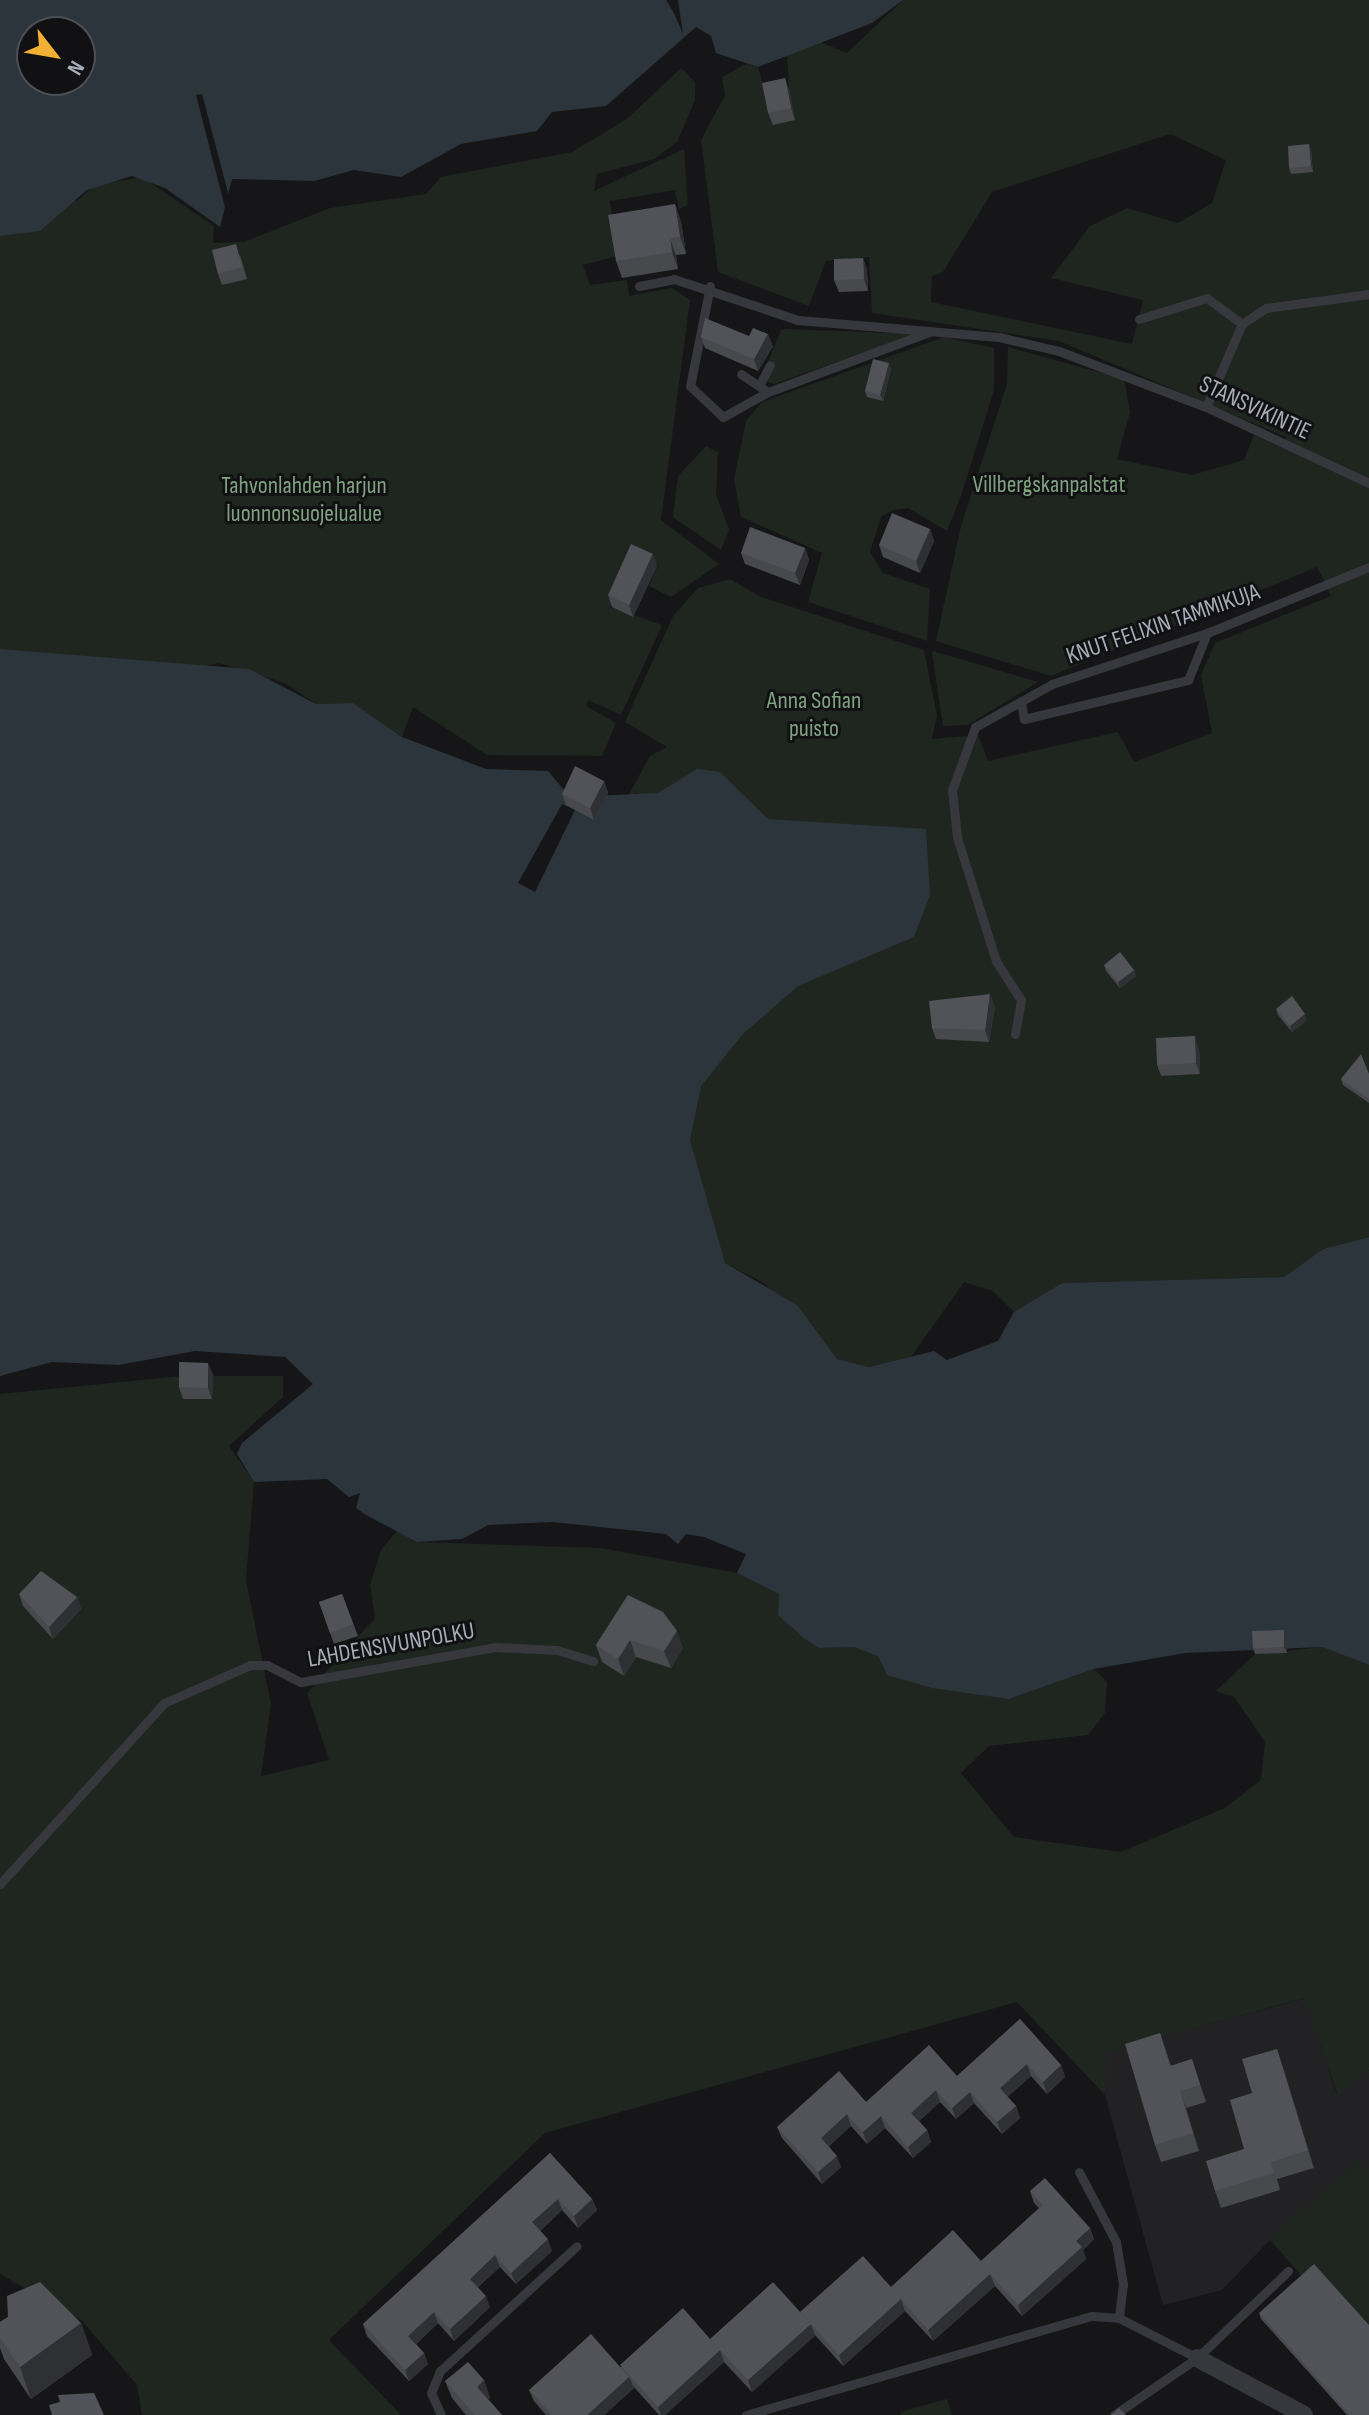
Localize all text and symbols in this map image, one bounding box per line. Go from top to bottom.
north arrow [16,16,96,96]
text: N [61,56,90,80]
street label: STANSVIKINTIE [1195,370,1315,446]
park label: Villbergskanpalstat [973,471,1125,499]
park label: Tahvonlahden harjun luonnonsuojelualue [221,472,387,528]
street label: KNUT FELIXIN TAMMIKUJA [1062,577,1264,671]
park label: Anna Sofian puisto [767,687,861,743]
street label: LAHDENSIVUNPOLKU [305,1616,477,1674]

